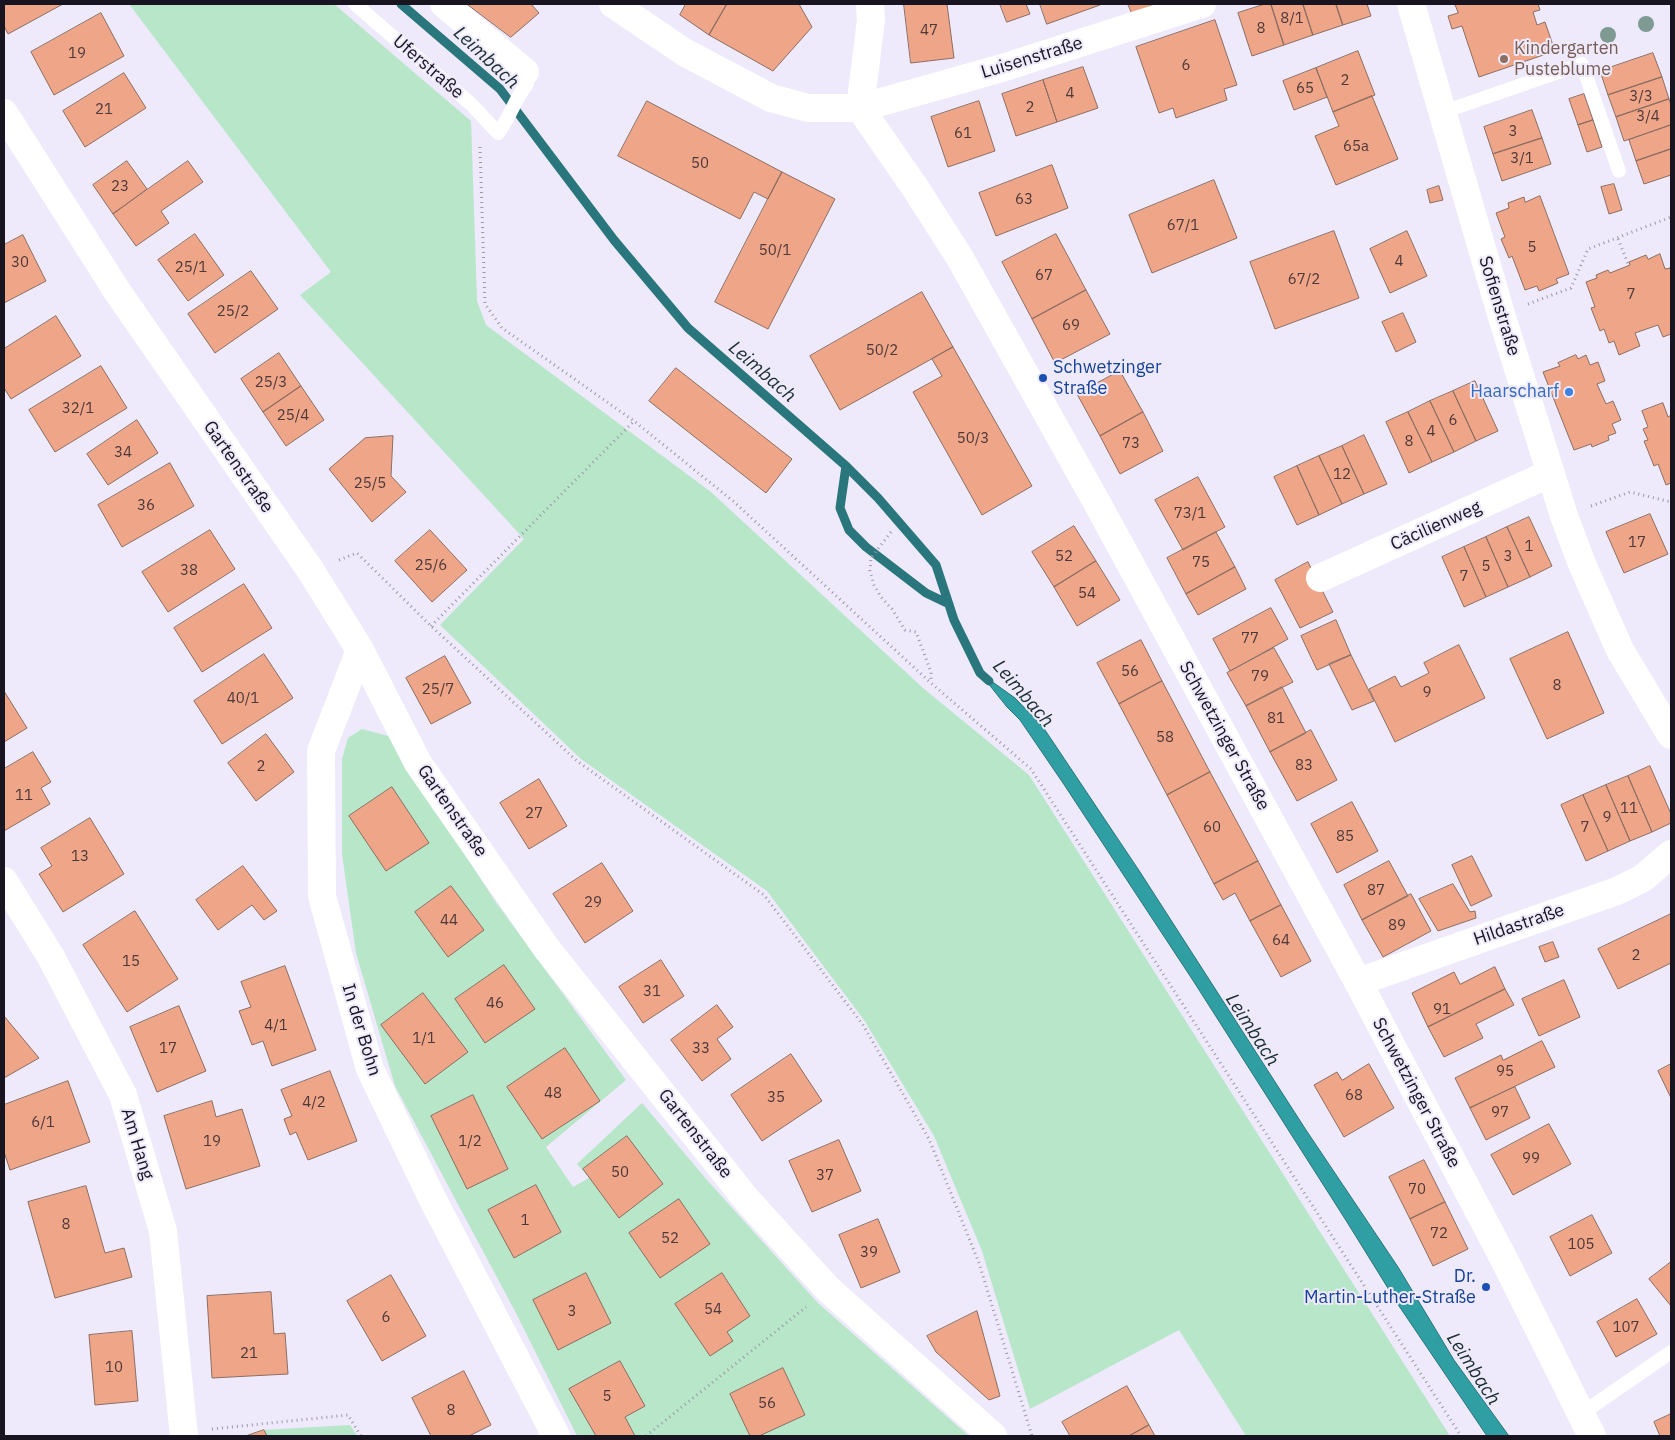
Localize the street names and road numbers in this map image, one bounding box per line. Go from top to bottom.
street label: Uferstraße [388,30,468,104]
street label: Luisenstraße [979,32,1085,84]
street label: Sofienstraße [1474,253,1524,359]
street label: Gartenstraße [198,417,278,517]
street label: Cäcilienweg [1387,496,1485,556]
street label: Schwetzinger Straße [1174,658,1274,814]
street label: Gartenstraße [412,761,492,861]
street label: Hildastraße [1471,899,1567,951]
street label: In der Bohn [337,981,385,1079]
street label: Schwetzinger Straße [1367,1014,1465,1172]
street label: Gartenstraße [653,1085,737,1183]
street label: Am Hang [116,1106,158,1182]

